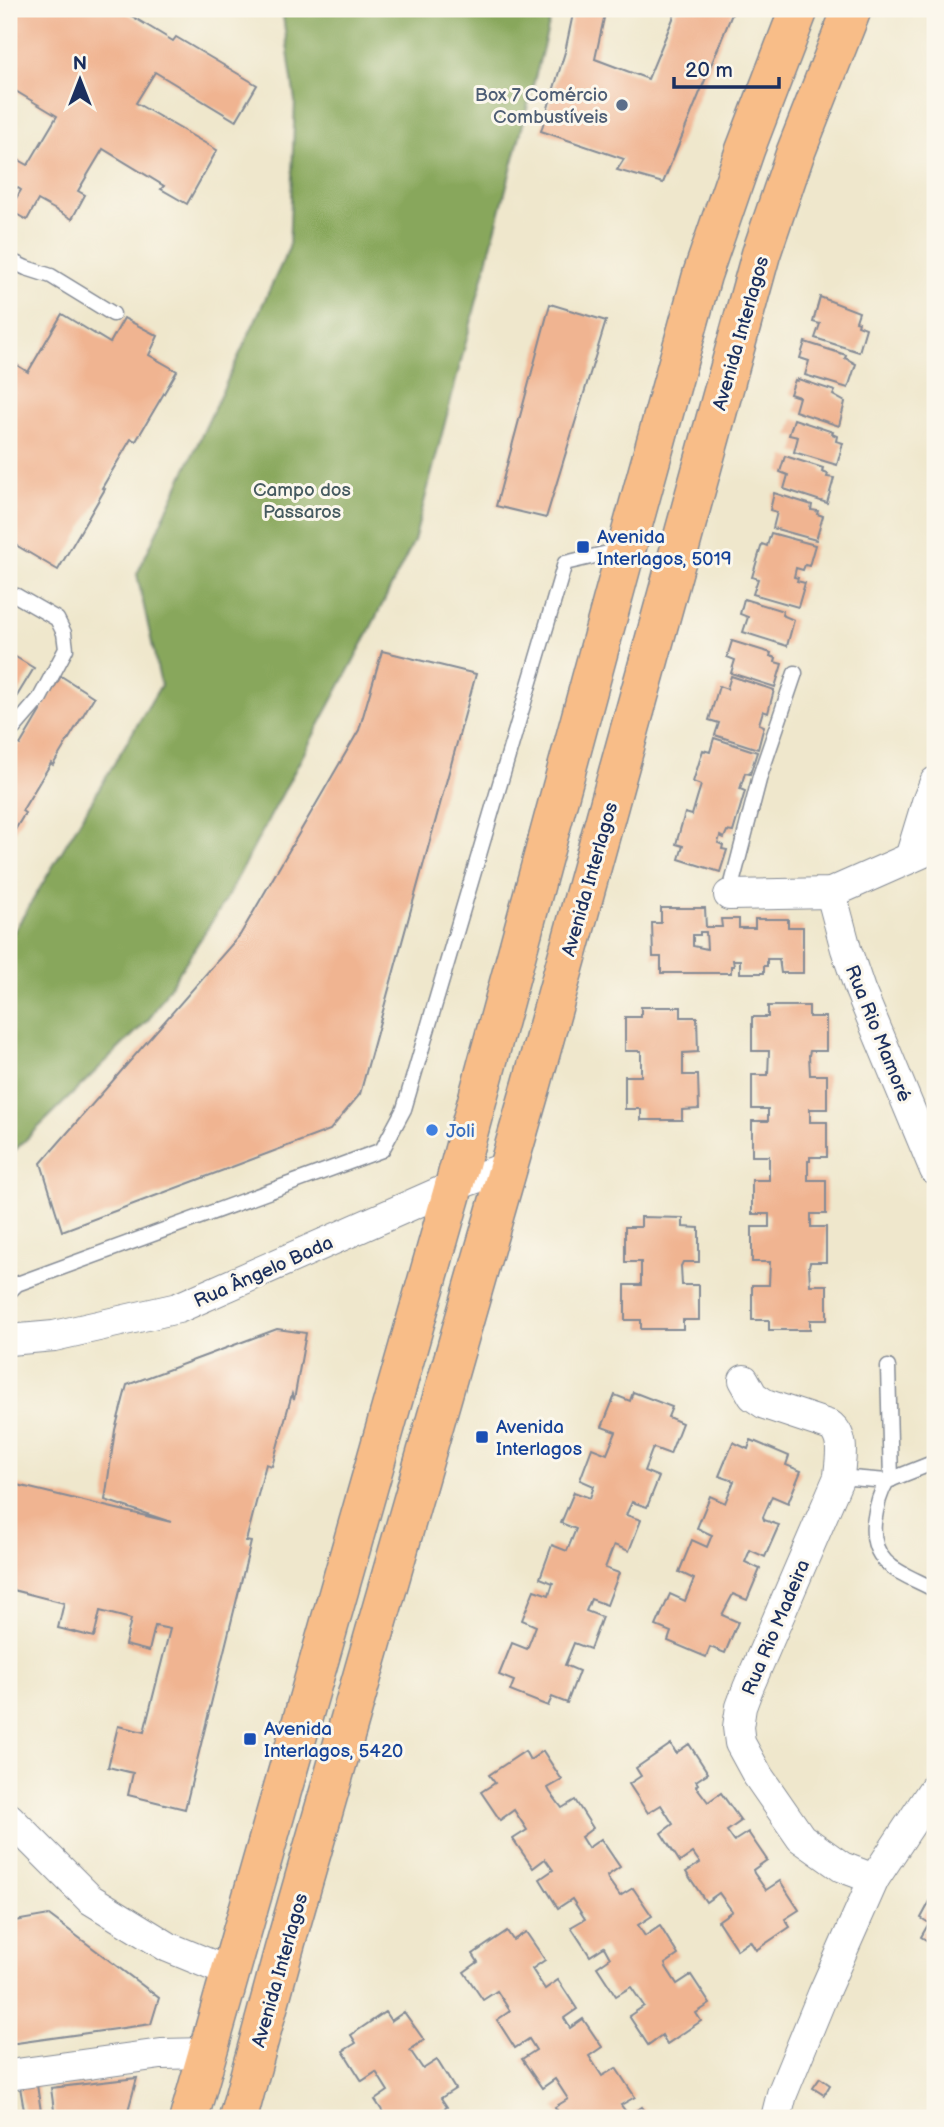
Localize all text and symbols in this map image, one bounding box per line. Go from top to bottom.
north arrow [46,46,116,116]
scale bar [674,46,780,90]
text: N [73,53,87,76]
text: 20 m [685,58,733,83]
place label: Box 7 Comércio Combustíveis [475,84,608,129]
marker: Box 7 Comércio Combustíveis [614,97,630,113]
street label: Avenida Interlagos [708,254,774,413]
park label: Campo dos Passaros [253,479,351,524]
place label: Avenida Interlagos, 5019 [597,526,732,571]
marker: Avenida Interlagos, 5019 [575,539,591,555]
street label: Avenida Interlagos [557,800,623,959]
street label: Rua Rio Mamoré [840,962,916,1105]
place label: Joli [446,1120,475,1143]
marker: Joli [424,1122,440,1138]
street label: Rua Ângelo Bada [190,1230,337,1313]
place label: Avenida Interlagos [496,1416,582,1461]
marker: Avenida Interlagos [474,1429,490,1445]
street label: Rua Rio Madeira [737,1556,815,1699]
place label: Avenida Interlagos, 5420 [264,1718,403,1763]
marker: Avenida Interlagos, 5420 [242,1731,258,1747]
street label: Avenida Interlagos [247,1891,313,2050]

